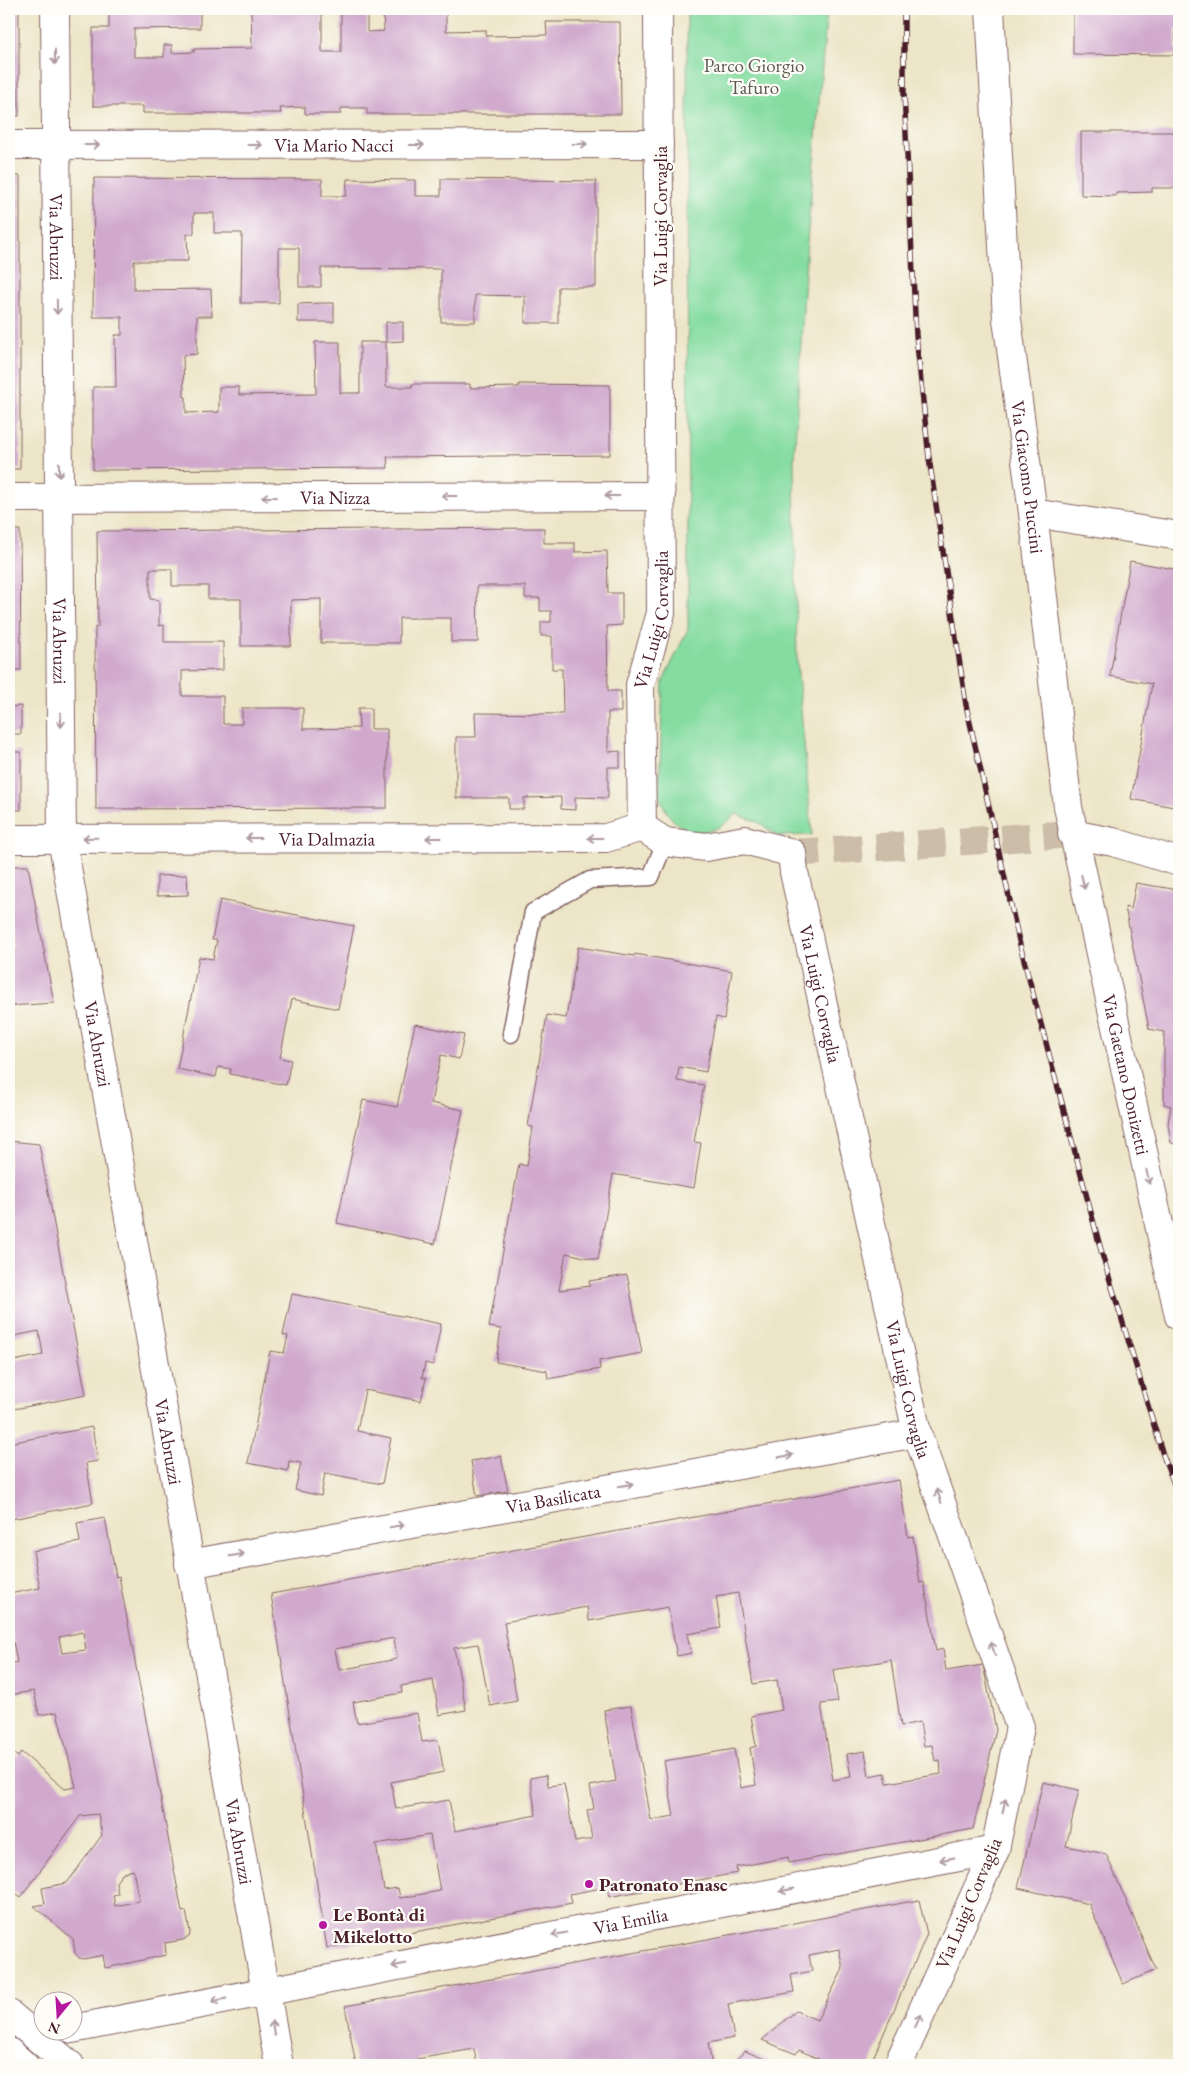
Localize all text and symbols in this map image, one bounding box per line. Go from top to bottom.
one-way arrow [50,49,60,65]
park label: Parco Giorgio Tafuro [704,53,804,100]
street label: Via Mario Nacci [274,132,394,158]
one-way arrow [572,139,588,149]
one-way arrow [84,140,100,150]
one-way arrow [246,140,263,150]
one-way arrow [409,140,425,150]
street label: Via Luigi Corvaglia [648,145,673,286]
street label: Via Abruzzi [44,194,69,281]
one-way arrow [52,299,62,315]
street label: Via Giacomo Puccini [1005,399,1050,556]
one-way arrow [54,462,64,478]
street label: Via Nizza [300,485,370,510]
one-way arrow [604,491,620,501]
one-way arrow [262,492,278,502]
one-way arrow [442,492,458,501]
street label: Via Luigi Corvaglia [628,550,675,692]
street label: Via Abruzzi [47,597,73,685]
one-way arrow [56,712,66,728]
street label: Via Dalmazia [279,826,376,852]
one-way arrow [245,833,261,843]
one-way arrow [425,833,441,843]
one-way arrow [587,833,604,843]
one-way arrow [82,834,98,843]
one-way arrow [1079,874,1088,890]
street label: Via Luigi Corvaglia [793,922,848,1066]
street label: Via Gaetano Donizetti [1096,992,1156,1158]
street label: Via Abruzzi [78,999,118,1089]
one-way arrow [1144,1169,1153,1185]
street label: Via Luigi Corvaglia [880,1318,937,1462]
street label: Via Abruzzi [148,1397,188,1487]
one-way arrow [777,1450,793,1460]
street label: Via Basilicata [504,1478,603,1520]
one-way arrow [617,1479,633,1489]
one-way arrow [934,1489,943,1504]
one-way arrow [389,1521,405,1531]
one-way arrow [229,1550,245,1560]
one-way arrow [988,1642,997,1658]
street label: Via Abruzzi [219,1797,259,1887]
one-way arrow [1000,1798,1009,1814]
street label: Via Luigi Corvaglia [929,1833,1008,1973]
one-way arrow [939,1855,955,1864]
place label: Patronato Enasc [599,1872,728,1897]
marker: Patronato Enasc [583,1878,595,1890]
one-way arrow [780,1886,796,1895]
place label: Le Bontà di Mikelotto [333,1902,425,1949]
street label: Via Emilia [591,1902,670,1941]
marker: Le Bontà di Mikelotto [317,1919,329,1931]
one-way arrow [551,1930,567,1940]
one-way arrow [392,1961,408,1971]
north arrow [32,1992,82,2042]
one-way arrow [211,1996,227,2005]
one-way arrow [914,2014,923,2029]
text: N [45,2018,62,2039]
one-way arrow [267,2020,277,2036]

